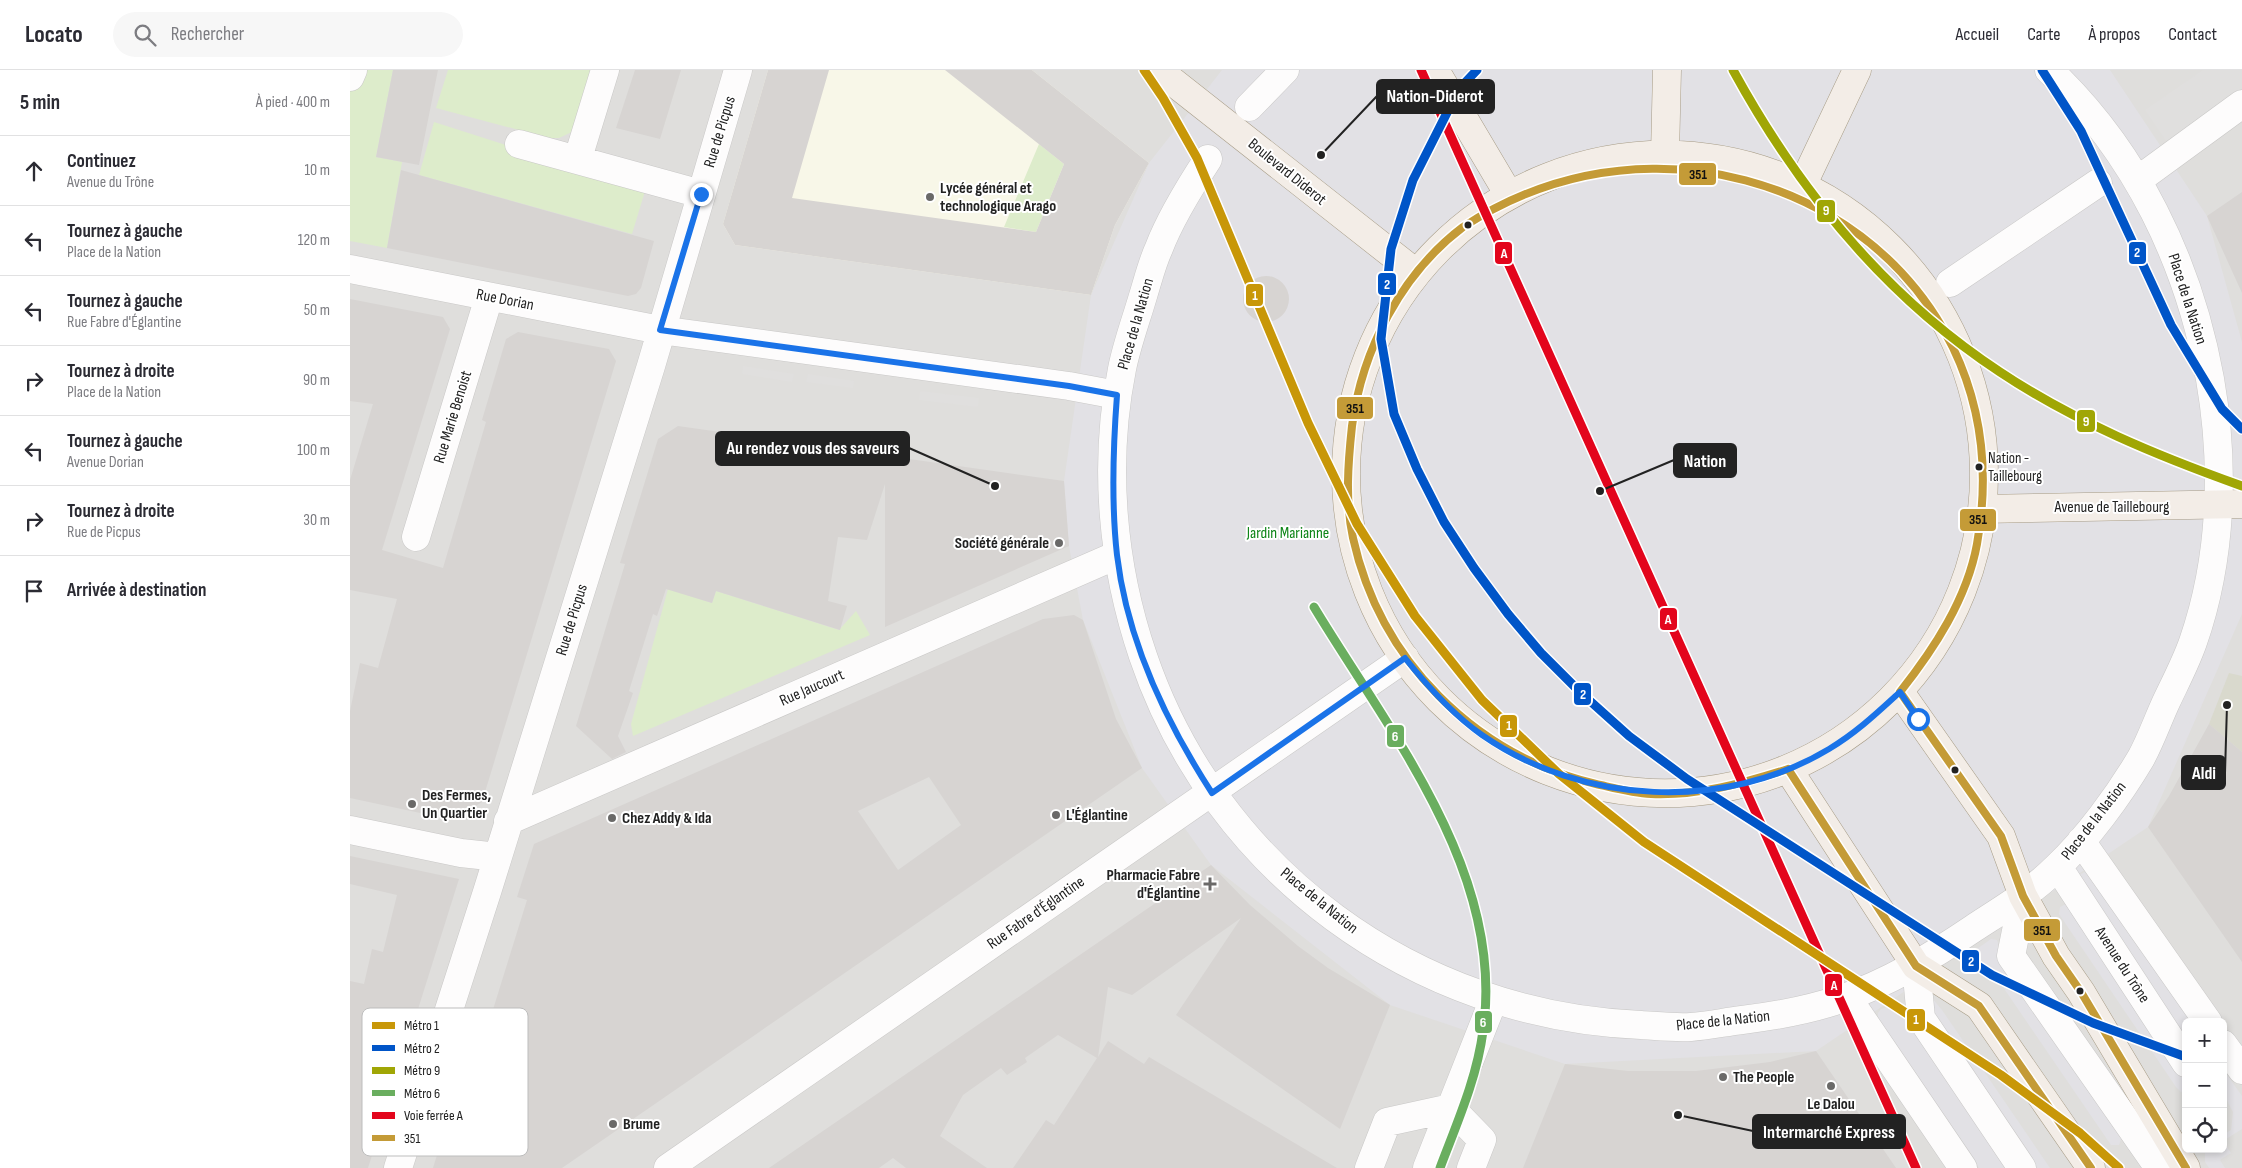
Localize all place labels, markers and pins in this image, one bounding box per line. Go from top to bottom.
callout: Nation-Diderot [1377,80,1494,113]
place label: Lycée général et technologique Arago [940,179,1056,216]
marker: Lycée général et technologique Arago [924,191,936,203]
unlabelled marker [1463,220,1473,230]
callout: Au rendez vous des saveurs [716,432,909,465]
callout: Nation [1674,444,1736,477]
place label: Nation - Taillebourg [1988,449,2042,486]
marker: Nation - Taillebourg [1974,462,1984,472]
place label: Société générale [955,534,1049,553]
marker: Société générale [1053,537,1065,549]
callout: Aldi [2182,756,2225,789]
unlabelled marker [1950,765,1960,775]
place label: Des Fermes, Un Quartier [422,786,491,823]
marker: Des Fermes, Un Quartier [406,798,418,810]
place label: L'Églantine [1066,806,1128,825]
place label: Chez Addy & Ida [622,809,711,828]
marker: L'Églantine [1050,809,1062,821]
marker: Chez Addy & Ida [606,812,618,824]
place label: Pharmacie Fabre d'Églantine [1106,866,1200,903]
marker: Pharmacie Fabre d'Églantine [1204,878,1216,890]
unlabelled marker [2075,986,2085,996]
place label: The People [1733,1068,1795,1087]
marker: The People [1717,1071,1729,1083]
marker: Le Dalou [1825,1080,1837,1092]
place label: Le Dalou [1807,1095,1855,1114]
place label: Brume [623,1115,660,1134]
callout: Intermarché Express [1753,1115,1905,1148]
marker: Brume [607,1118,619,1130]

